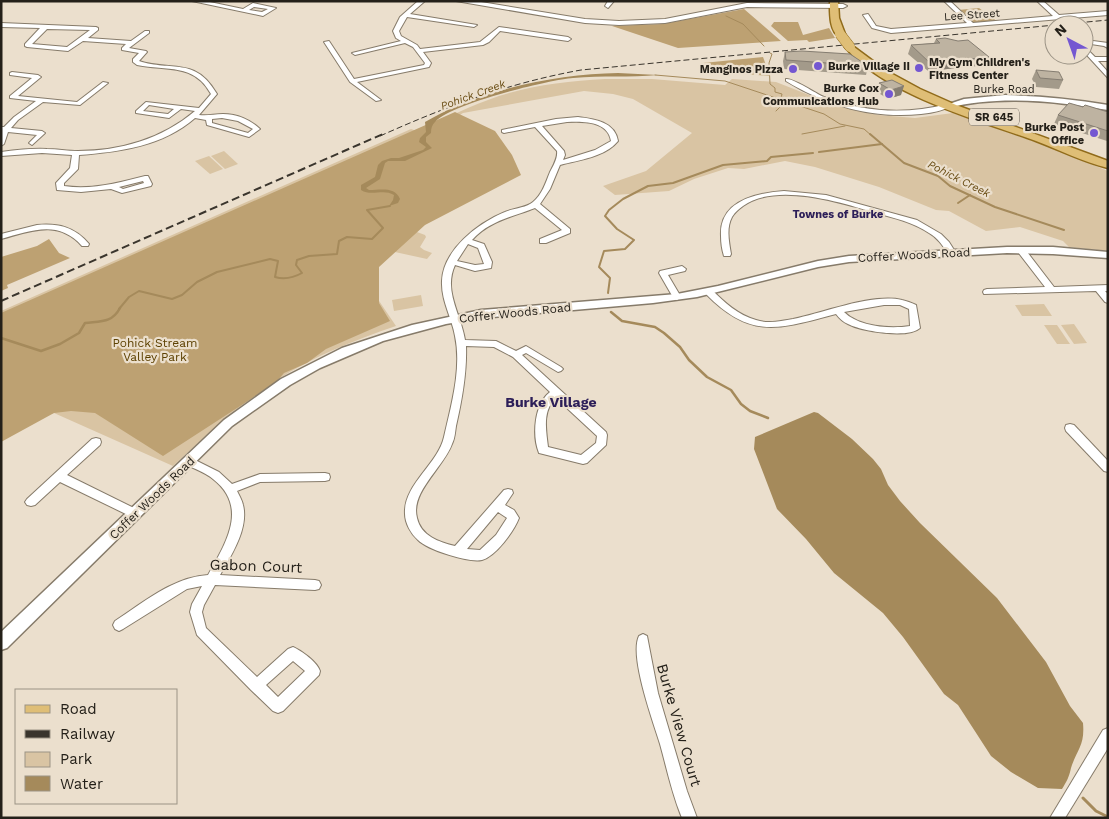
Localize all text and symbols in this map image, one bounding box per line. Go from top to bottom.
street label: Lee Street [944,7,1001,23]
north arrow [1044,15,1094,65]
text: N [1051,21,1070,40]
place label: My Gym Children's Fitness Center [929,56,1030,82]
marker: Burke Village II [812,60,824,72]
place label: Burke Village II [828,60,910,73]
marker: My Gym Children's Fitness Center [913,62,925,74]
place label: Manginos Pizza [700,63,784,76]
marker: Manginos Pizza [787,63,799,75]
water label: Pohick Creek [439,77,508,113]
place label: Burke Cox Communications Hub [763,82,880,108]
street label: Burke Road [973,83,1035,96]
marker: Burke Cox Communications Hub [883,88,895,100]
road number: SR 645 [969,108,1019,125]
place label: Burke Post Office [1024,121,1084,147]
marker: Burke Post Office [1088,127,1100,139]
water label: Pohick Creek [926,158,993,201]
district label: Townes of Burke [793,208,883,221]
street label: Coffer Woods Road [857,245,971,265]
street label: Coffer Woods Road [458,300,572,326]
park label: Pohick Stream Valley Park [113,336,197,364]
district label: Burke Village [505,394,597,410]
street label: Coffer Woods Road [107,454,197,542]
street label: Gabon Court [209,555,303,577]
street label: Burke View Court [653,662,705,789]
legend [15,689,178,804]
text: Road [60,700,97,718]
text: Railway [60,725,115,743]
text: Park [60,750,93,768]
text: Water [60,775,103,793]

